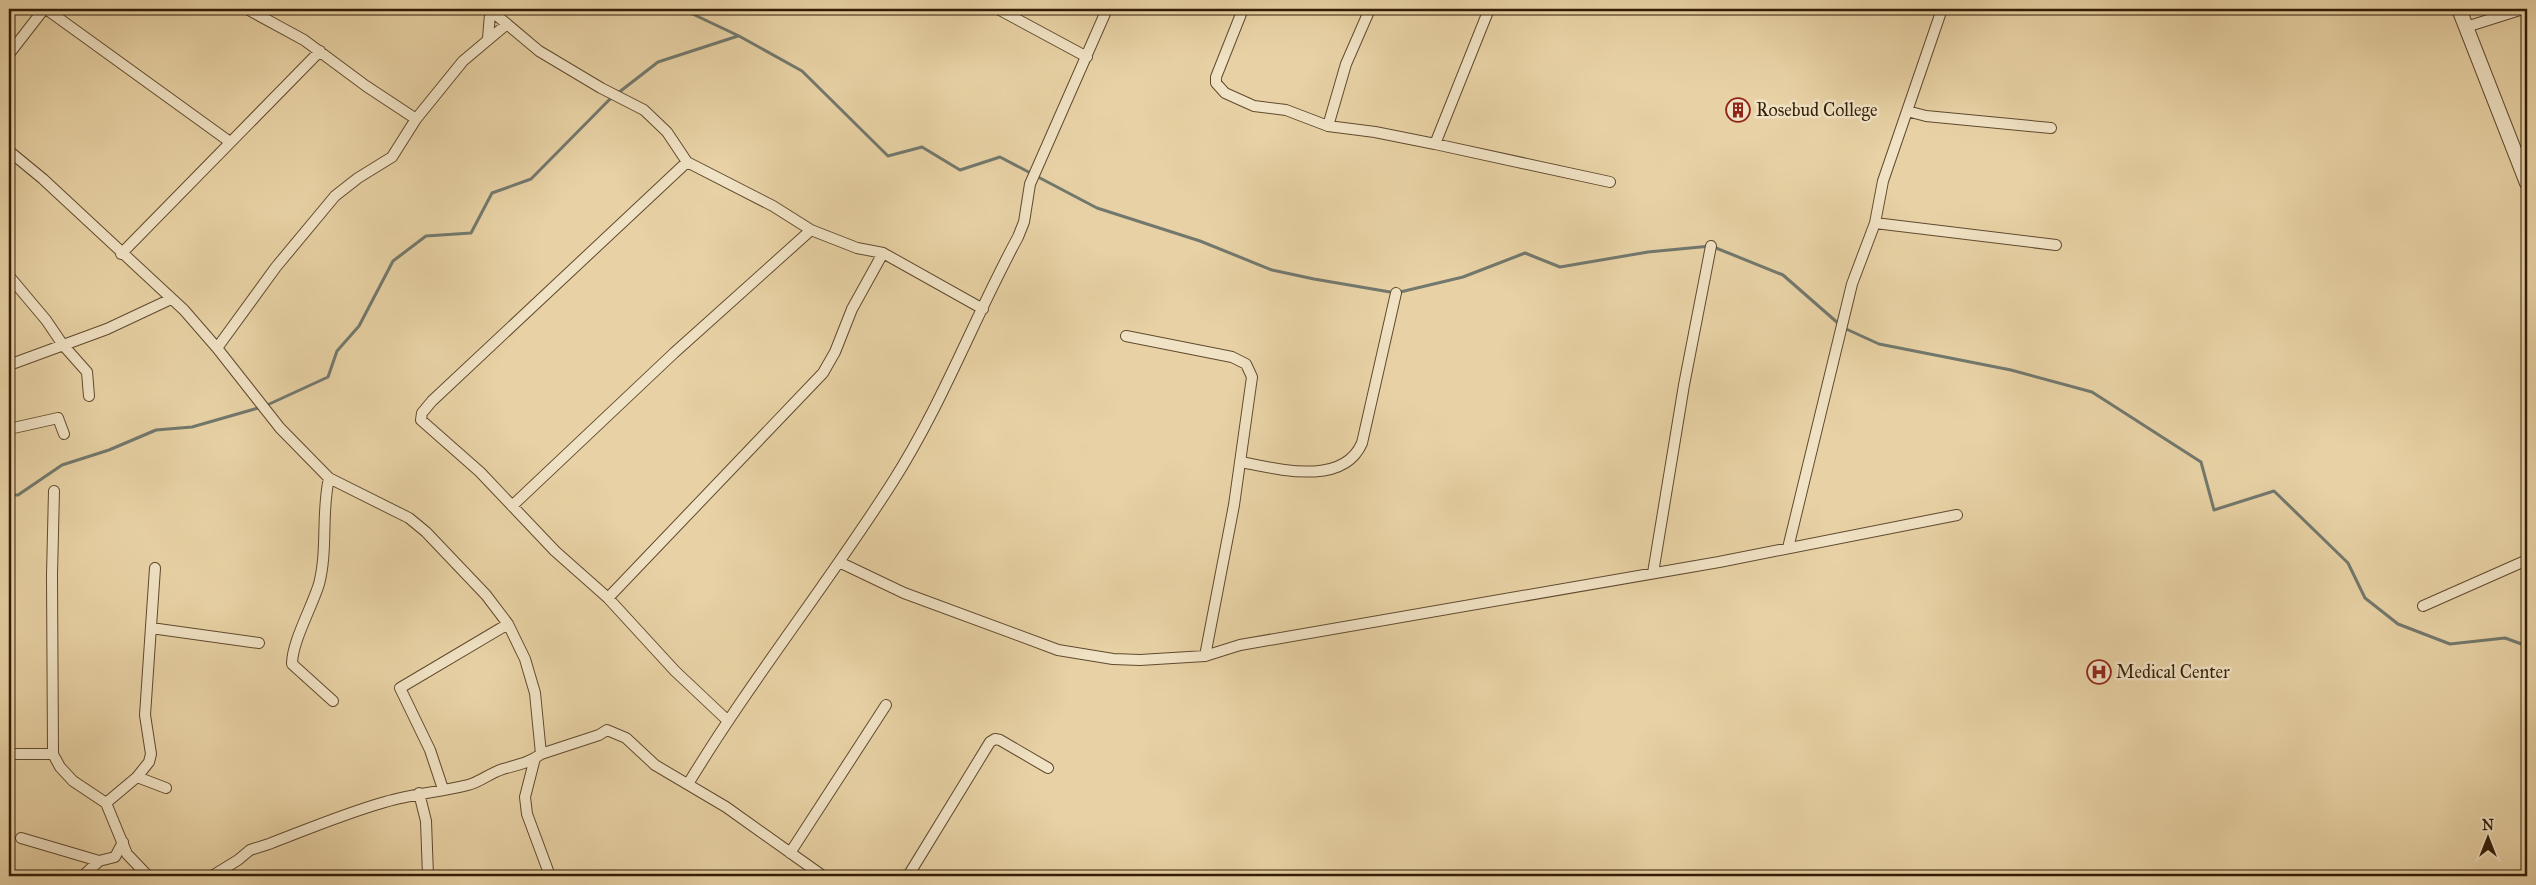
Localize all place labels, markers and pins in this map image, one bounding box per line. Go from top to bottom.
building icon: Rosebud College [1725,97,1751,123]
place label: Rosebud College [1756,99,1877,122]
hospital icon: Medical Center [2086,659,2112,685]
place label: Medical Center [2116,661,2230,683]

